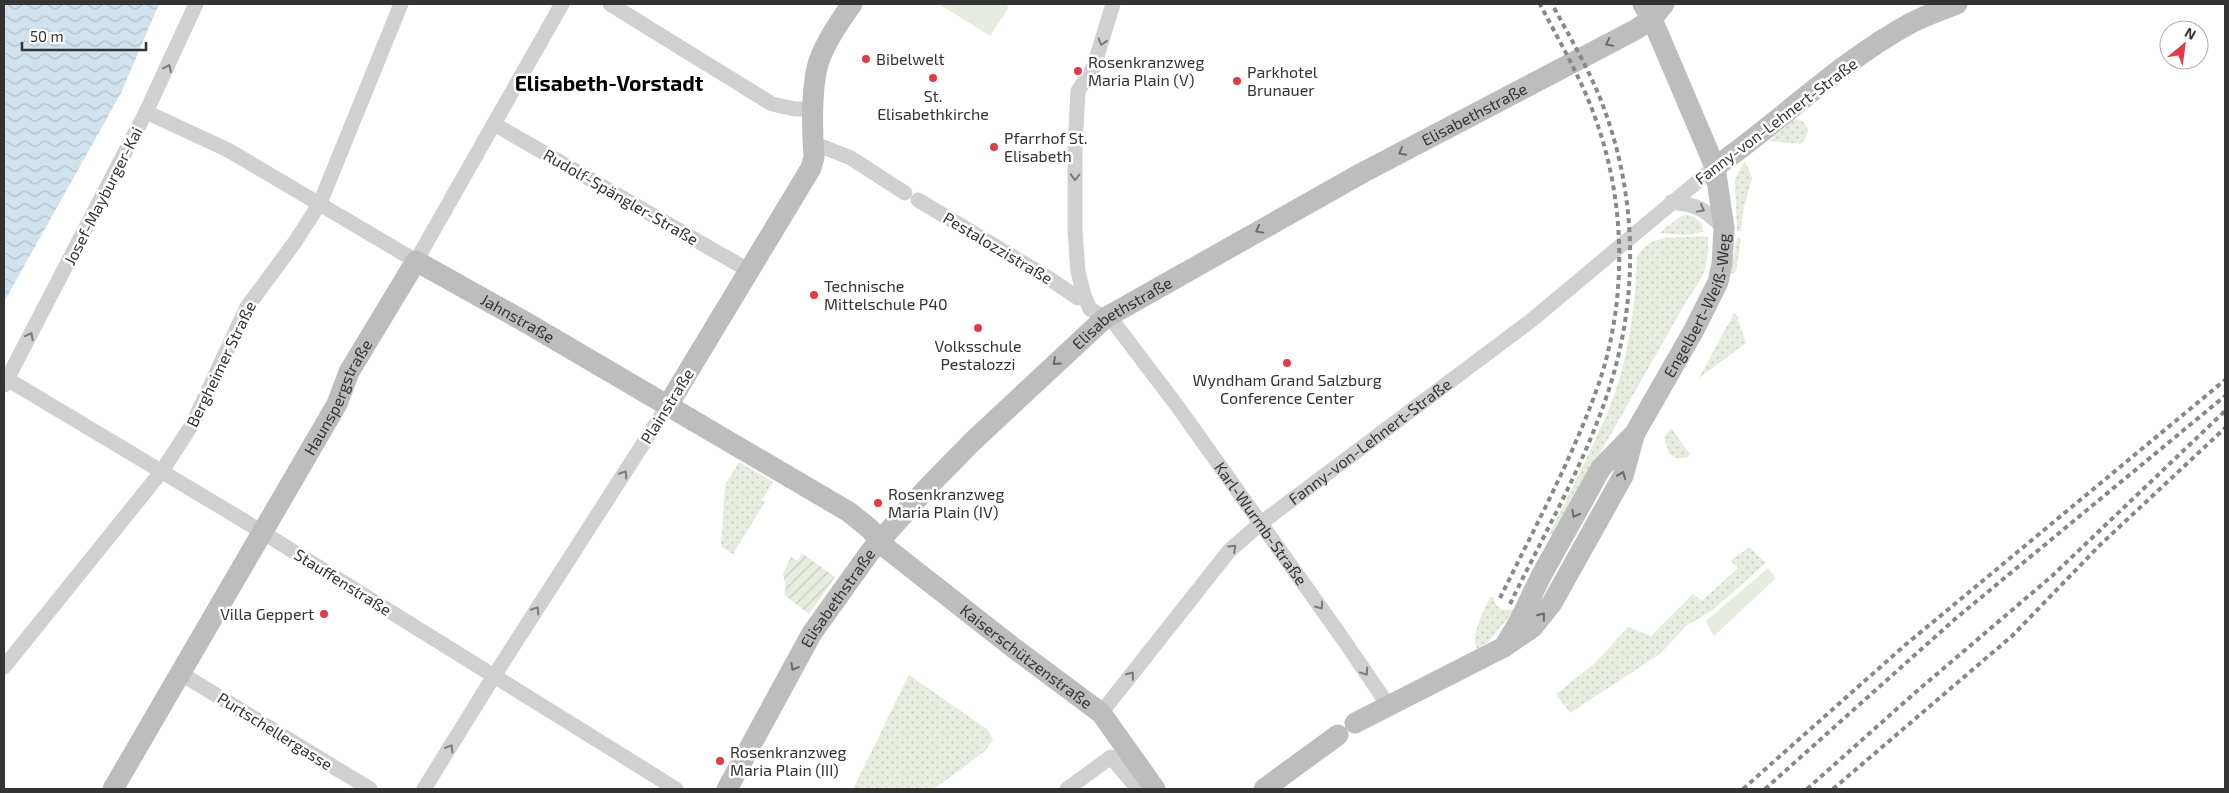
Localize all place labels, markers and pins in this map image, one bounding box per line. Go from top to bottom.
place label: Bibelwelt [876,49,945,68]
place label: Rosenkranzweg Maria Plain (V) [1088,52,1204,89]
marker: Bibelwelt [860,53,872,65]
place label: Parkhotel Brunauer [1247,62,1318,99]
marker: Rosenkranzweg Maria Plain (V) [1072,65,1084,77]
marker: St. Elisabethkirche [927,72,939,84]
marker: Parkhotel Brunauer [1231,75,1243,87]
place label: St. Elisabethkirche [877,86,989,123]
place label: Pfarrhof St. Elisabeth [1004,128,1088,165]
marker: Pfarrhof St. Elisabeth [988,141,1000,153]
place label: Technische Mittelschule P40 [824,276,948,313]
marker: Technische Mittelschule P40 [808,289,820,301]
marker: Volksschule Pestalozzi [972,322,984,334]
place label: Volksschule Pestalozzi [935,336,1021,373]
marker: Wyndham Grand Salzburg Conference Center [1281,357,1293,369]
place label: Wyndham Grand Salzburg Conference Center [1192,370,1382,407]
place label: Rosenkranzweg Maria Plain (IV) [888,484,1004,521]
marker: Rosenkranzweg Maria Plain (IV) [872,497,884,509]
place label: Villa Geppert [220,604,314,623]
marker: Villa Geppert [318,608,330,620]
place label: Rosenkranzweg Maria Plain (III) [730,742,846,779]
marker: Rosenkranzweg Maria Plain (III) [714,755,726,767]

